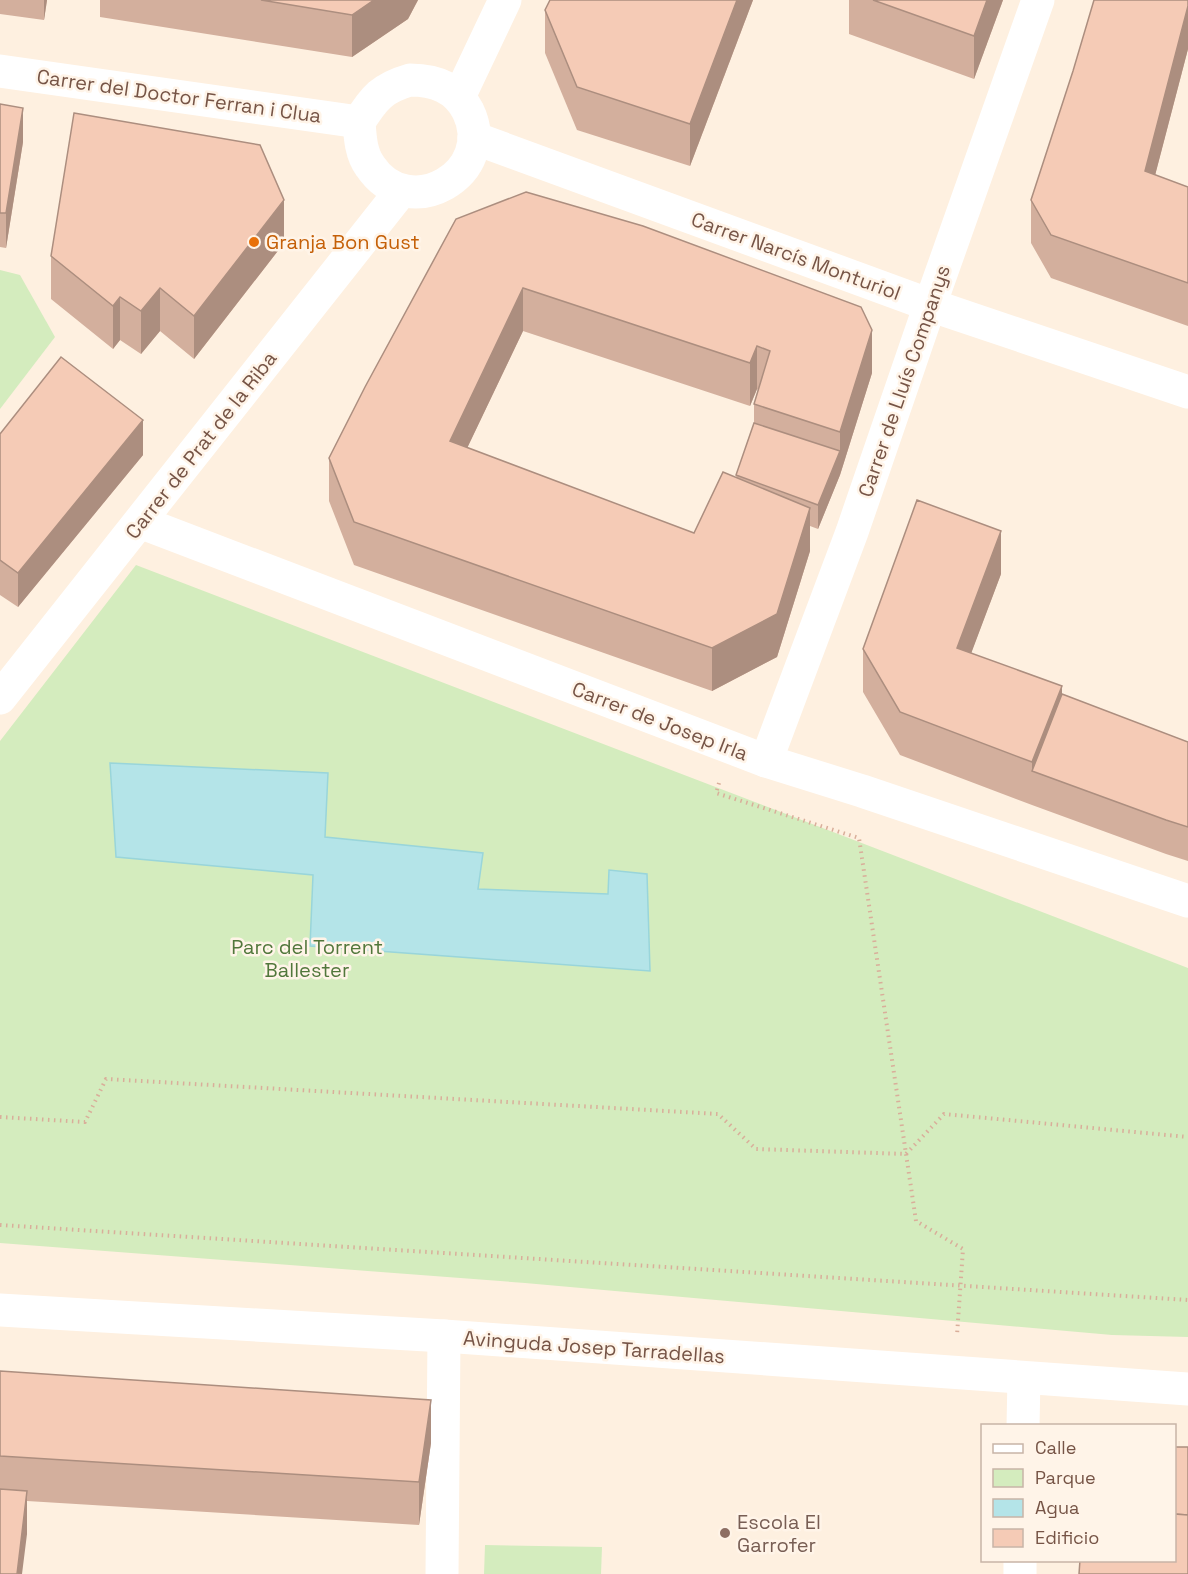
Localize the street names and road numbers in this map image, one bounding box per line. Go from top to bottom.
street label: Carrer del Doctor Ferran i Clua [35,63,323,129]
street label: Carrer Narcís Monturiol [688,206,904,306]
street label: Carrer de Lluís Companys [852,262,956,500]
street label: Carrer de Prat de la Riba [120,346,282,544]
street label: Carrer de Josep Irla [568,675,752,767]
street label: Avinguda Josep Tarradellas [462,1325,726,1369]

